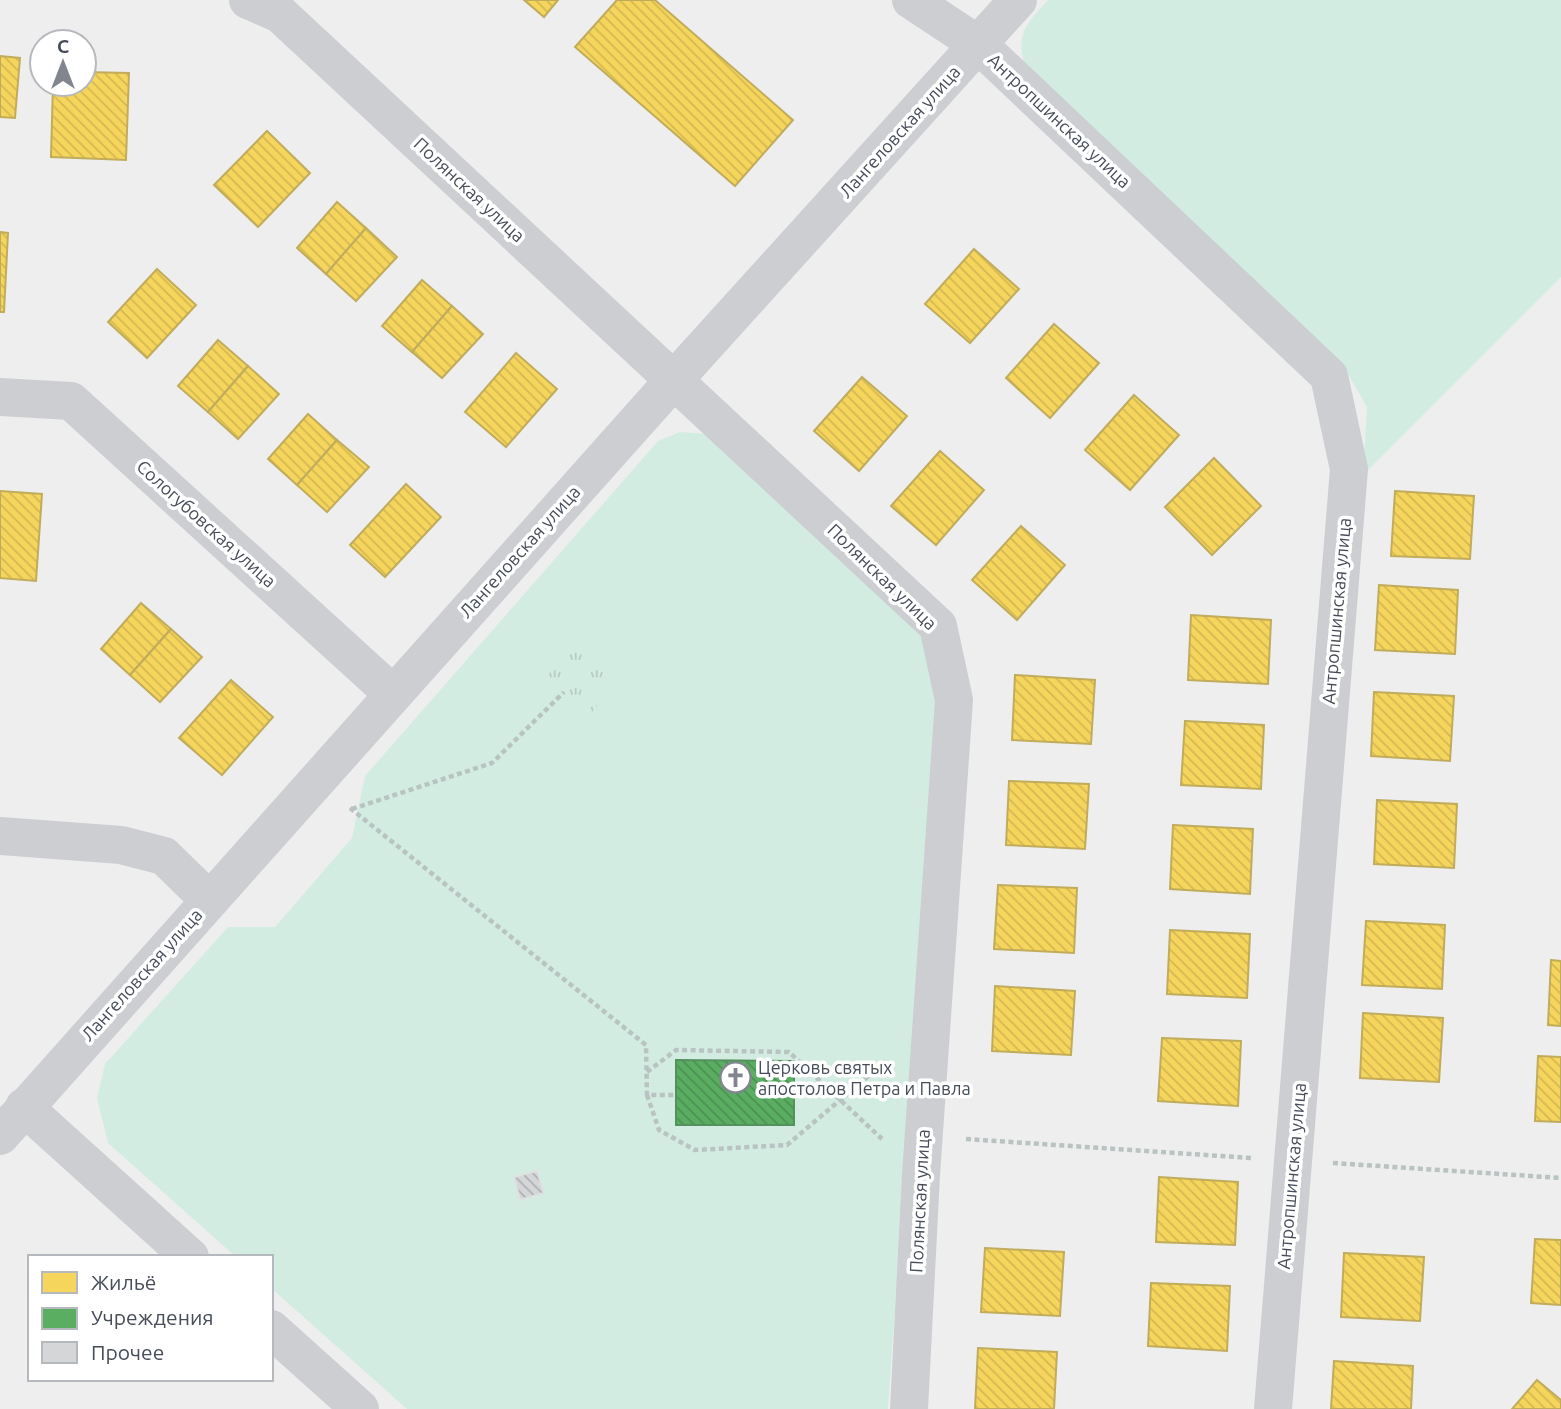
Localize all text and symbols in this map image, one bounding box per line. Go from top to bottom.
north arrow [28,28,98,98]
text: С [57,35,69,57]
street label: Антропшинская улица [984,49,1135,191]
street label: Лангеловская улица [835,61,964,201]
street label: Полянская улица [410,133,529,246]
street label: Сологубовская улица [133,456,280,591]
street label: Лангеловская улица [455,481,584,621]
street label: Антропшинская улица [1318,517,1354,705]
street label: Полянская улица [824,519,941,633]
street label: Лангеловская улица [77,904,206,1044]
place label: Церковь святых апостолов Петра и Павла [758,1057,971,1098]
church icon: Церковь святых апостолов Петра и Павла [718,1061,752,1095]
street label: Антропшинская улица [1273,1082,1309,1270]
street label: Полянская улица [905,1129,933,1273]
legend [28,1255,273,1381]
text: Жильё [91,1270,156,1294]
text: Учреждения [91,1305,214,1329]
text: Прочее [91,1340,164,1364]

